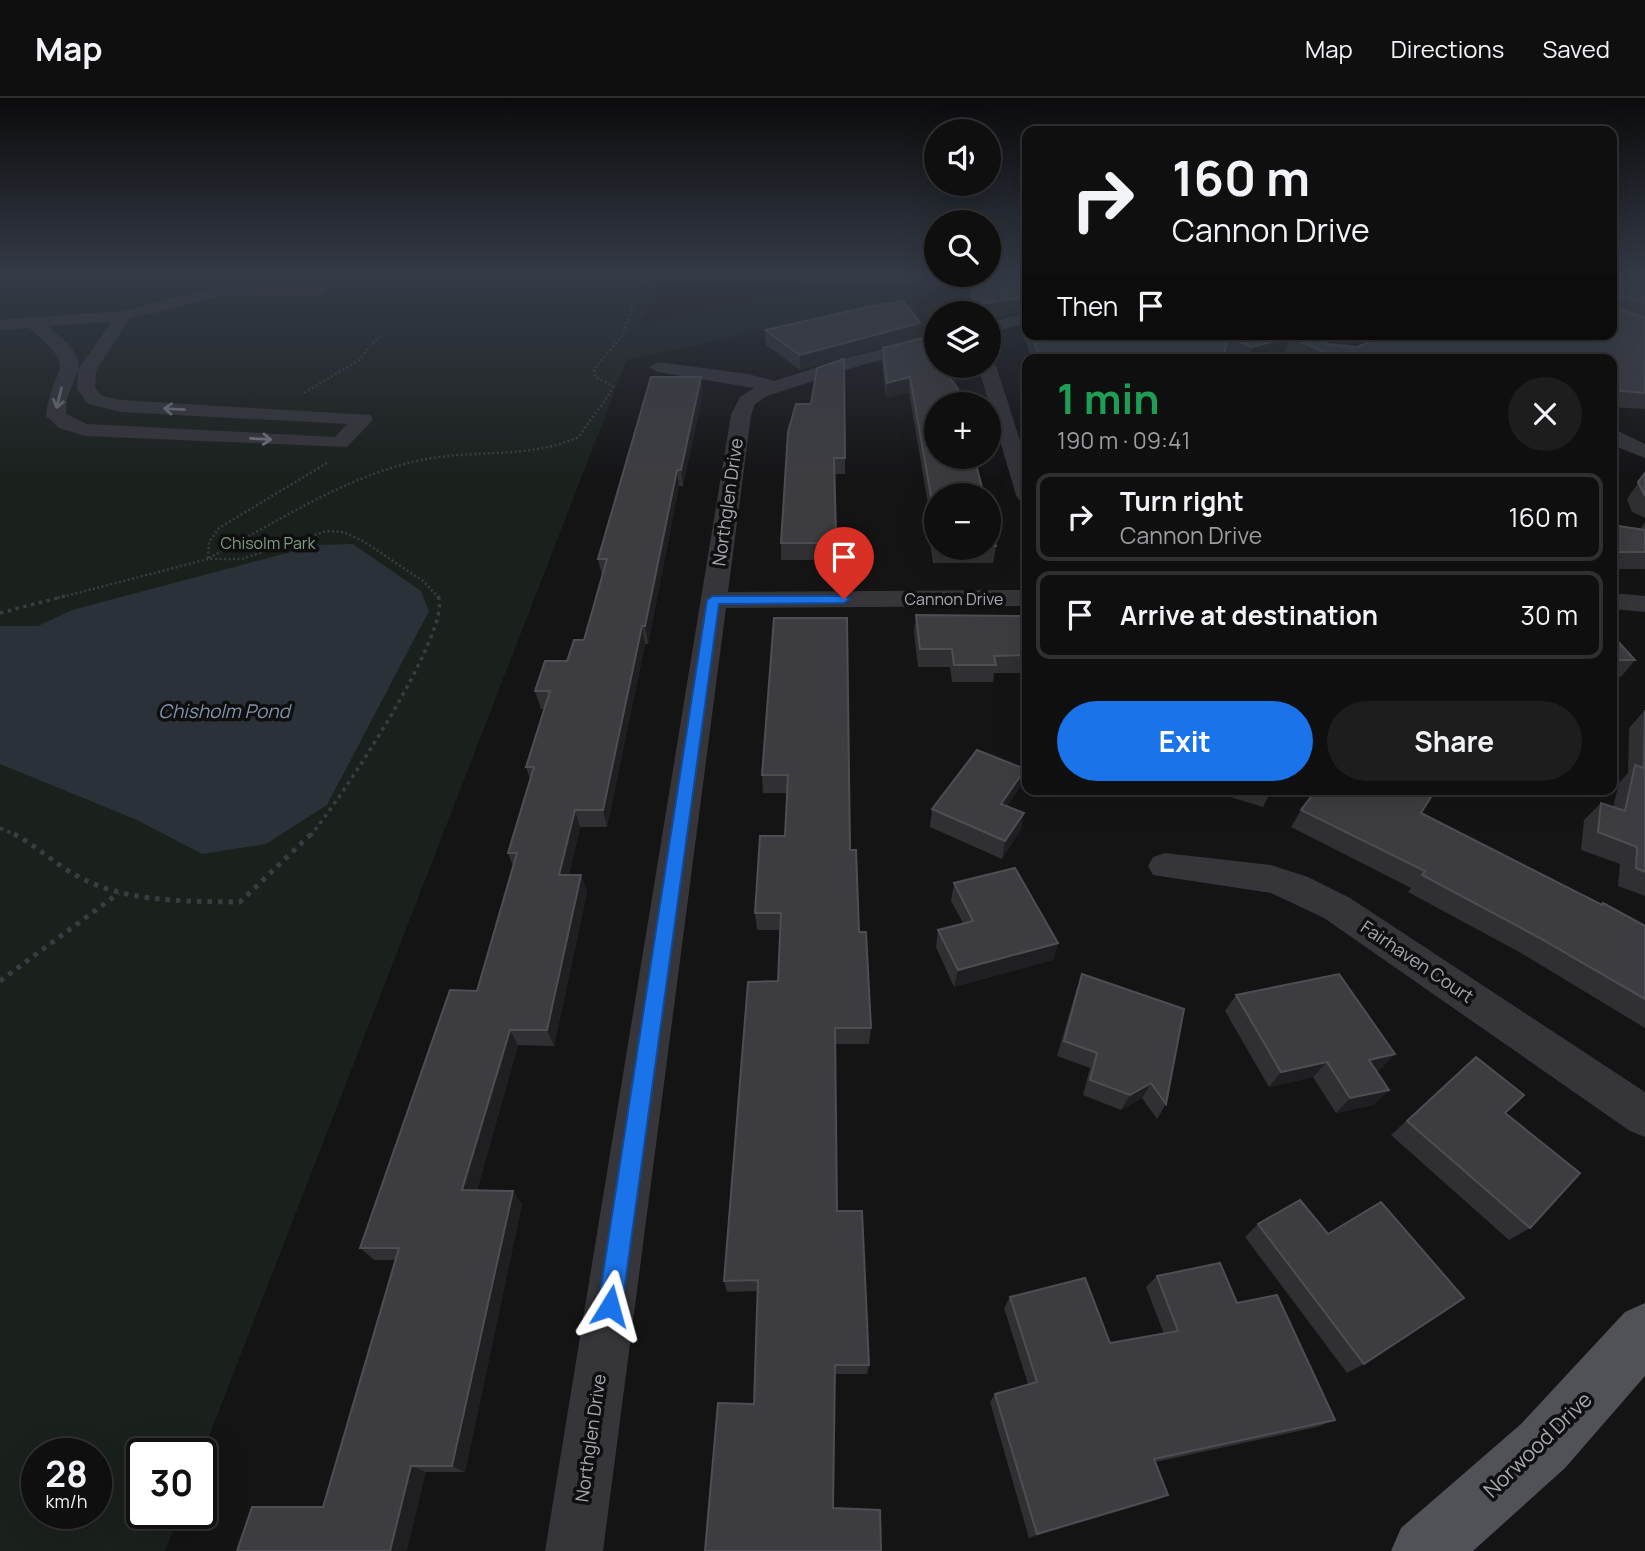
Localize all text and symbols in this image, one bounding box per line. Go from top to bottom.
text: Map [35,26,103,71]
text: Map [1305,32,1353,65]
text: Directions [1391,32,1504,65]
text: Saved [1542,32,1610,65]
map controls [924,119,1001,560]
button: sound [924,119,1001,196]
text: 160 m [1172,144,1310,211]
icon: right [1057,154,1148,245]
text: Cannon Drive [1172,208,1370,252]
button: search [924,210,1001,287]
icon: arrive [1132,287,1170,325]
text: Then [1057,288,1118,324]
button: layers [924,301,1001,378]
text: 1 min [1057,369,1160,427]
button: close [1508,377,1582,451]
one-way arrow [52,386,65,408]
button: + [924,392,1001,469]
one-way arrow [164,402,186,415]
text: 190 m · 09:41 [1057,424,1191,456]
one-way arrow [249,433,272,446]
street label: Northglen Drive [706,436,748,567]
button: − [924,483,1001,560]
text: Turn right [1120,483,1244,519]
icon: right [1061,498,1099,536]
text: 160 m [1509,499,1578,535]
text: Cannon Drive [1120,519,1262,551]
pin [814,527,874,599]
park label: Chisolm Park [221,532,317,554]
icon: arrive [825,538,863,576]
street label: Cannon Drive [905,588,1003,610]
icon: arrive [1061,596,1099,634]
text: Arrive at destination [1120,597,1378,633]
text: 30 m [1521,597,1578,633]
water label: Chisholm Pond [158,698,292,724]
button: Exit [1057,701,1313,781]
button: Share [1327,701,1582,781]
street label: Fairhaven Court [1357,915,1479,1008]
position arrow [573,1269,647,1343]
street label: Northglen Drive [569,1372,611,1503]
street label: Norwood Drive [1477,1385,1598,1503]
speed limit sign: 30 [126,1438,217,1529]
text: 28 [45,1450,88,1498]
text: km/h [46,1489,87,1513]

